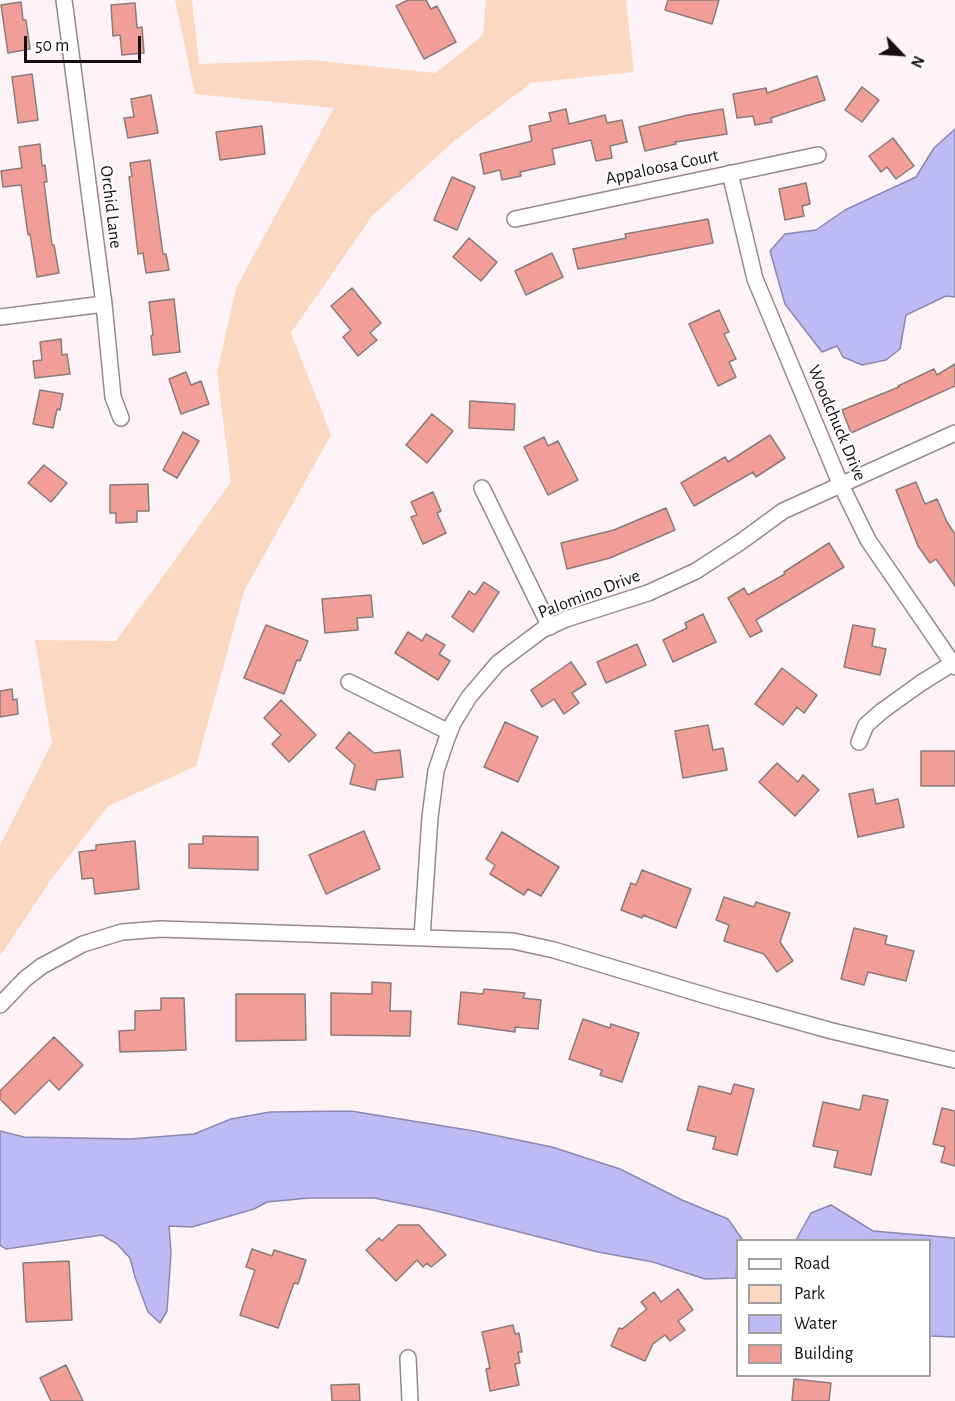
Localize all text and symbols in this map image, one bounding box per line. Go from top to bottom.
scale bar [27,24,144,62]
north arrow [871,24,931,84]
text: 50 m [35,37,69,55]
text: N [908,53,927,70]
street label: Appaloosa Court [603,144,721,190]
street label: Orchid Lane [95,164,127,250]
street label: Woodchuck Drive [803,362,871,484]
street label: Palomino Drive [535,565,643,623]
legend [736,1239,931,1377]
text: Road [794,1255,830,1273]
text: Park [794,1285,825,1303]
text: Water [794,1315,837,1333]
text: Building [794,1345,853,1363]

